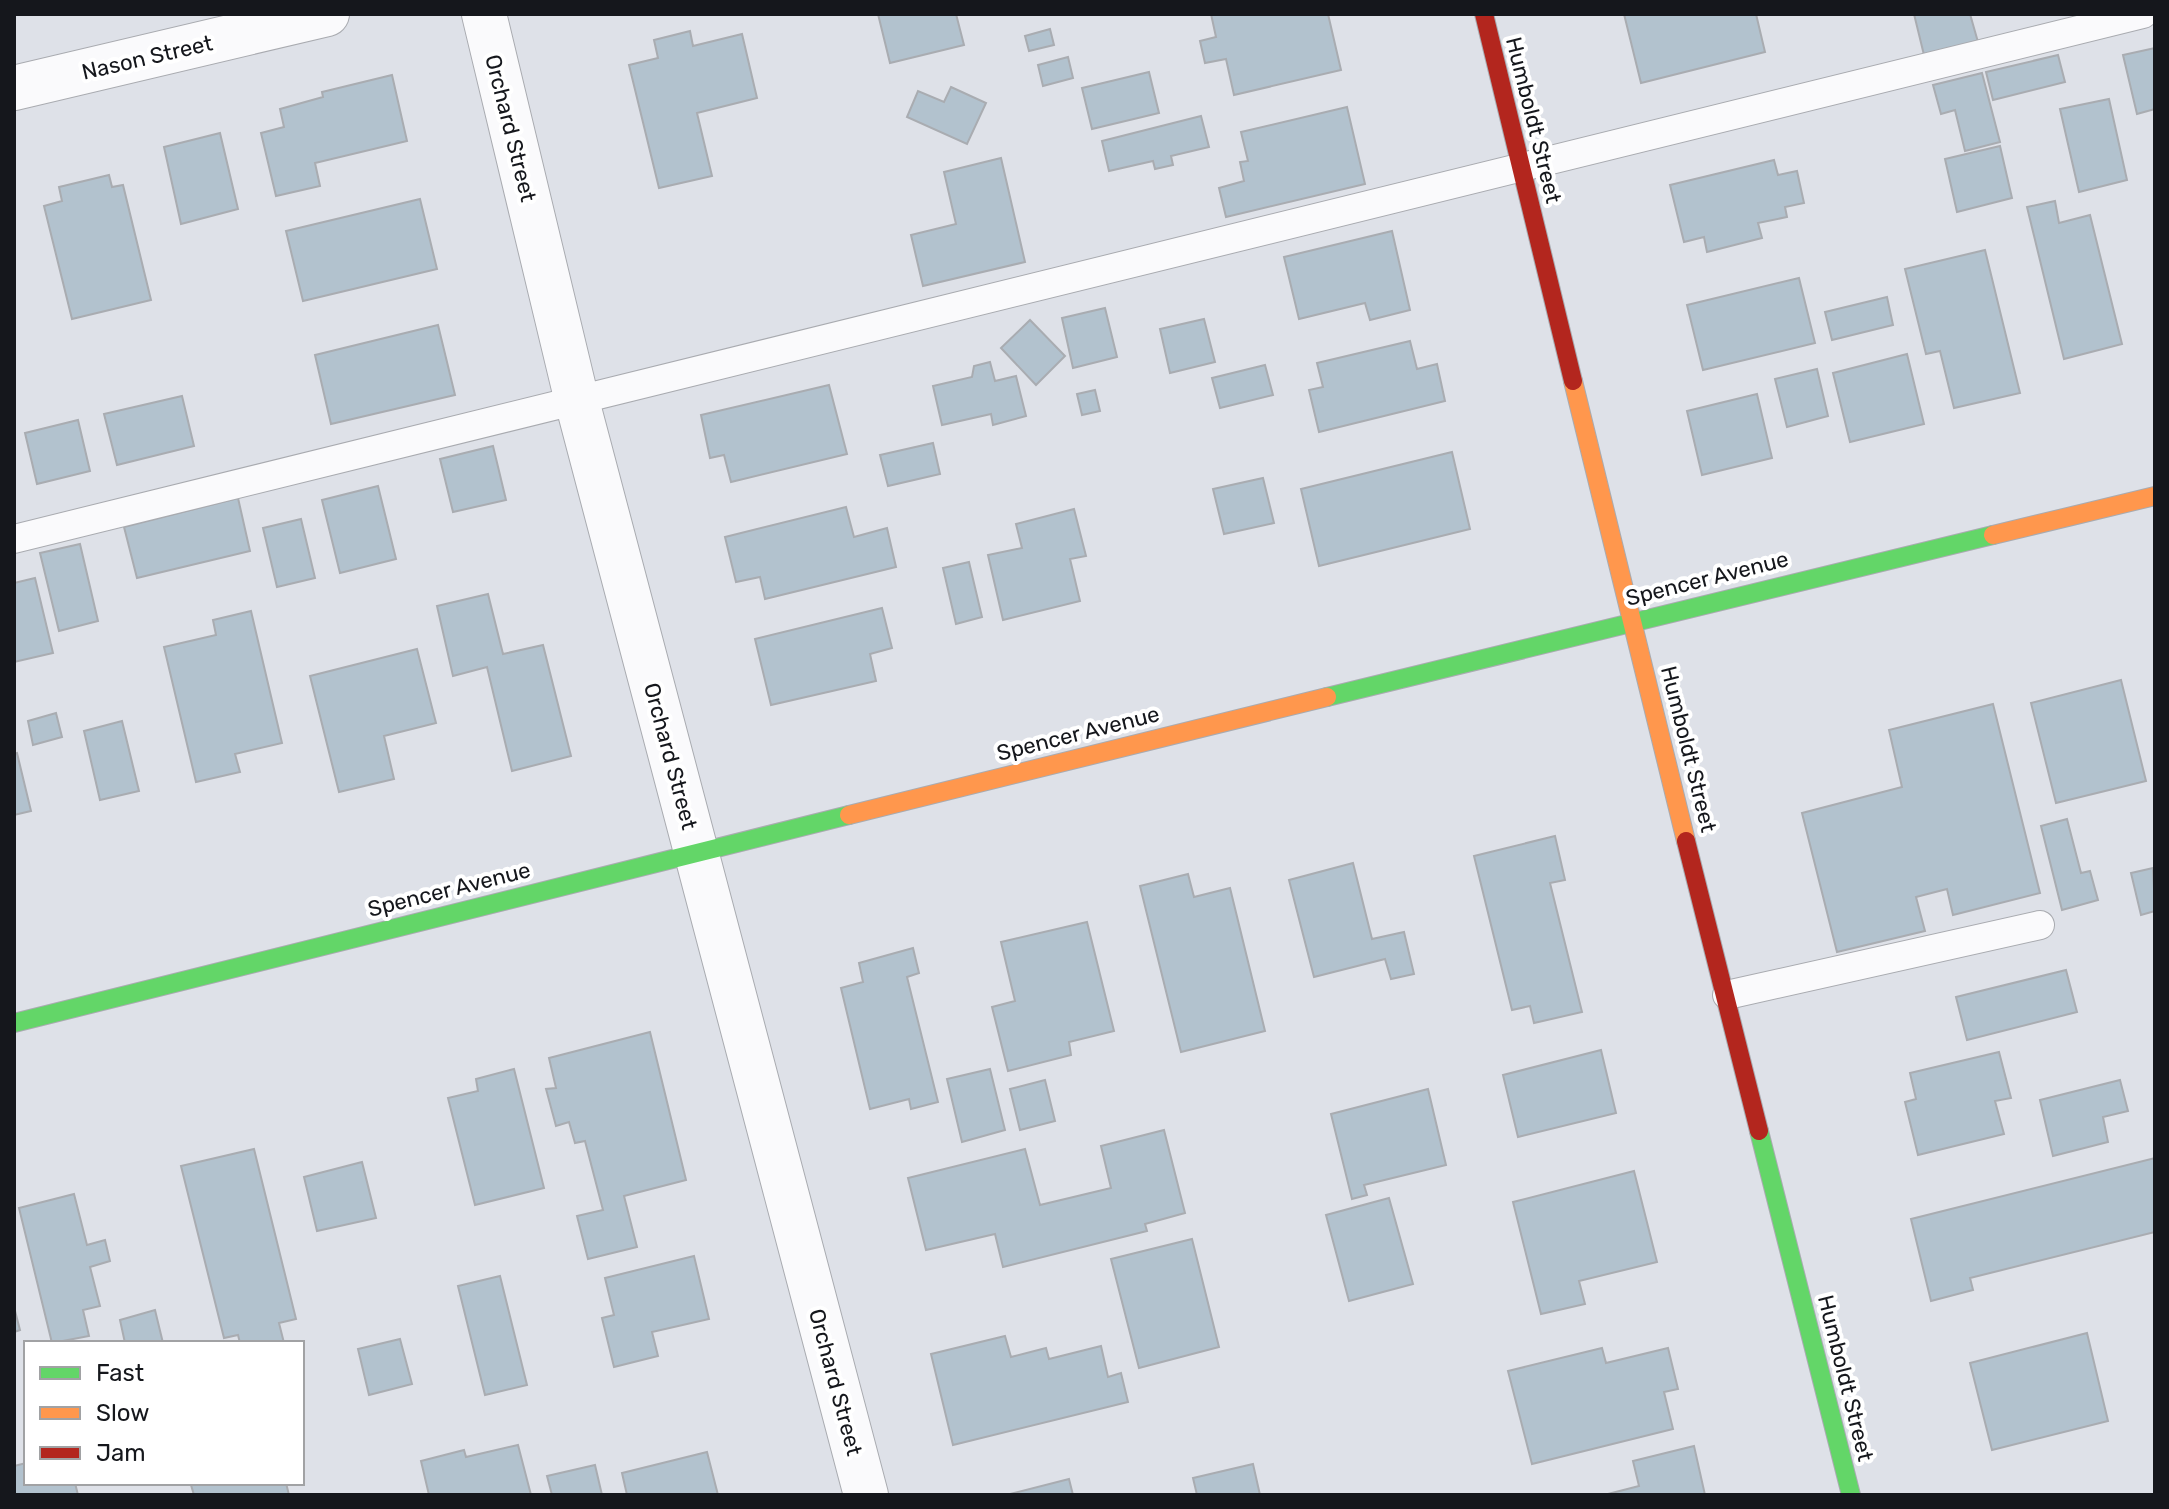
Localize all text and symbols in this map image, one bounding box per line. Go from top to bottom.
street label: Nason Street [79,29,216,86]
street label: Humboldt Street [1500,34,1567,206]
street label: Orchard Street [479,52,542,205]
street label: Spencer Avenue [1623,545,1791,612]
street label: Humboldt Street [1655,663,1722,835]
street label: Orchard Street [638,680,703,833]
street label: Spencer Avenue [994,700,1162,767]
street label: Spencer Avenue [365,856,533,923]
street label: Humboldt Street [1812,1292,1879,1464]
street label: Orchard Street [803,1306,868,1459]
legend [24,1341,304,1485]
text: Fast [96,1359,144,1387]
text: Slow [96,1399,149,1427]
text: Jam [96,1439,146,1467]

